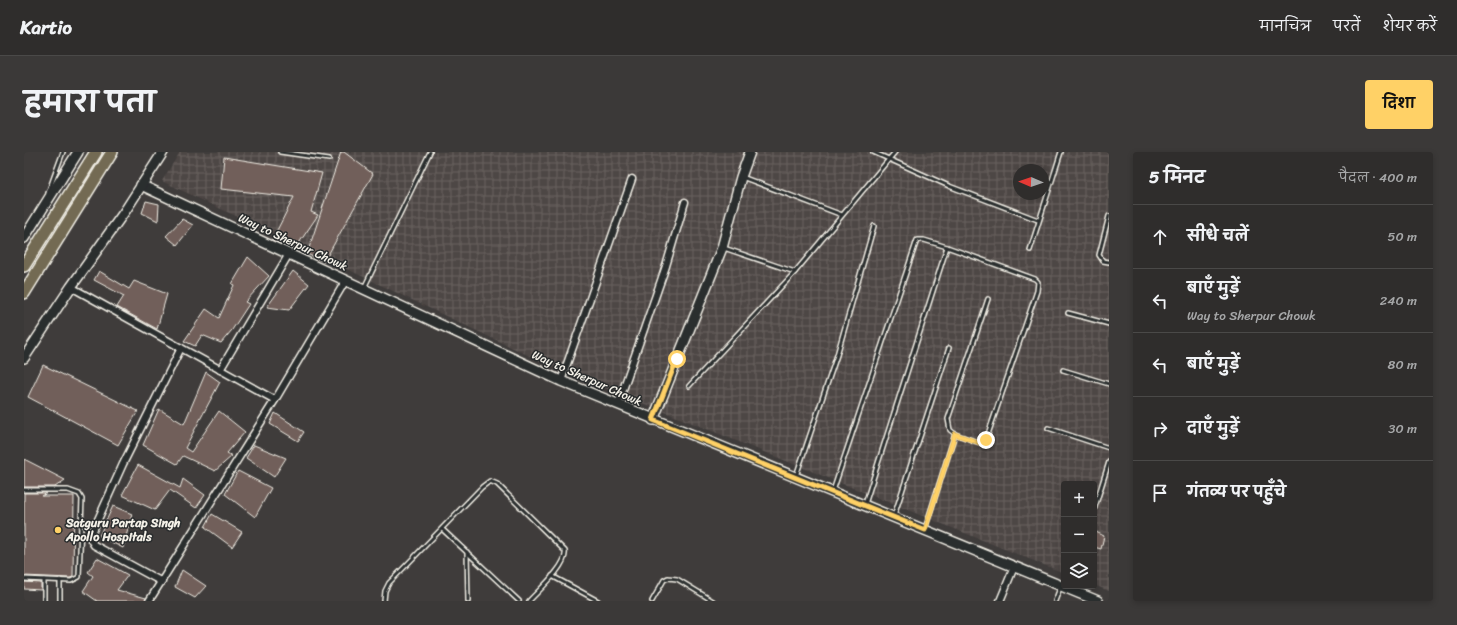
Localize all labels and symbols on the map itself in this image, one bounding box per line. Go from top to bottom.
north arrow [1013,164,1049,200]
street label: Way to Sherpur Chowk [234,207,352,277]
street label: Way to Sherpur Chowk [528,344,646,412]
route start [668,350,686,368]
route end [977,431,995,449]
place label: Satguru Partap Singh Apollo Hospitals [65,512,181,548]
marker: Satguru Partap Singh Apollo Hospitals [53,525,63,535]

